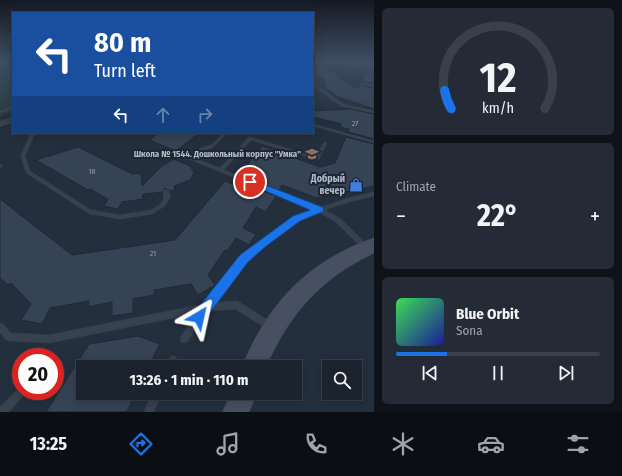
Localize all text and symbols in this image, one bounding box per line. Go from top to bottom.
text: 80 m [94,26,151,59]
icon: left [28,28,80,80]
text: 12 [480,53,516,103]
text: Turn left [94,60,156,82]
text: km/h [482,100,514,117]
icon: left [110,104,132,126]
icon: ahead [152,104,174,126]
icon: right [194,104,216,126]
house number: 27 [352,119,359,128]
school or university icon: Школа № 1544. Дошкольный корпус "Умка" [304,146,320,162]
place label: Школа № 1544. Дошкольный корпус "Умка" [134,149,301,159]
pin [233,165,267,199]
house number: 18 [88,167,96,176]
icon: arrive [239,171,261,193]
place label: Добрый вечер [310,173,346,197]
shop icon: Добрый вечер [348,177,364,193]
text: Climate [396,179,436,194]
text: 22° [477,198,519,234]
text: − [396,203,406,230]
text: + [590,203,600,230]
house number: 21 [150,249,156,258]
position arrow [178,296,220,338]
text: Blue Orbit [456,305,519,323]
text: Sona [456,323,483,338]
speed limit sign: 20 [12,348,64,400]
map controls [322,360,362,400]
button: search [322,360,362,400]
icon: previous [419,362,441,384]
icon: pause [487,362,509,384]
icon: next [555,362,577,384]
text: 13:26 · 1 min · 110 m [130,371,248,389]
icon: directions [127,430,155,458]
icon: music [214,430,242,458]
icon: phone [302,430,330,458]
icon: climate [389,430,417,458]
icon: car [477,430,505,458]
icon: filters [564,430,592,458]
text: 13:25 [30,433,67,455]

